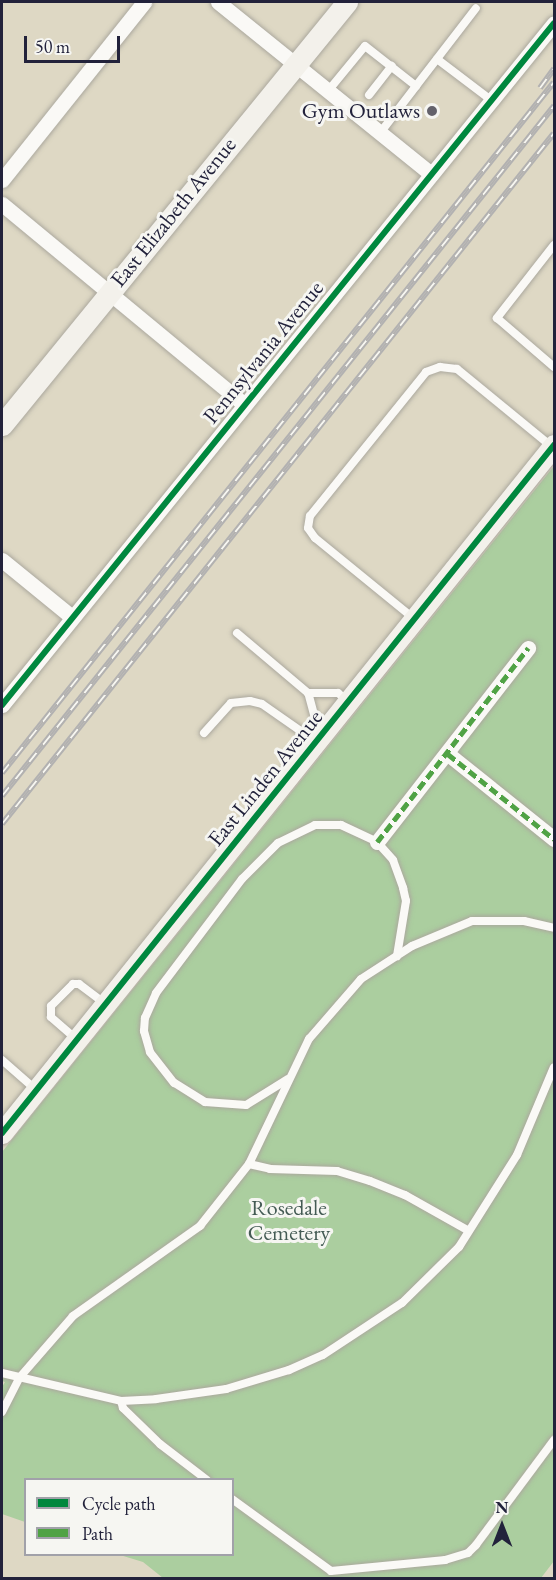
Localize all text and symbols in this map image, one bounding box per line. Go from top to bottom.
scale bar [27,24,123,62]
text: 50 m [35,35,70,58]
place label: Gym Outlaws [302,98,420,124]
marker: Gym Outlaws [425,104,439,118]
street label: East Elizabeth Avenue [105,132,241,292]
street label: Pennsylvania Avenue [197,275,329,429]
street label: East Linden Avenue [202,705,328,851]
park label: Rosedale Cemetery [248,1194,330,1246]
legend [24,1478,234,1556]
text: Cycle path [82,1492,156,1515]
north arrow [472,1496,532,1556]
text: N [496,1497,508,1518]
text: Path [82,1522,113,1545]

